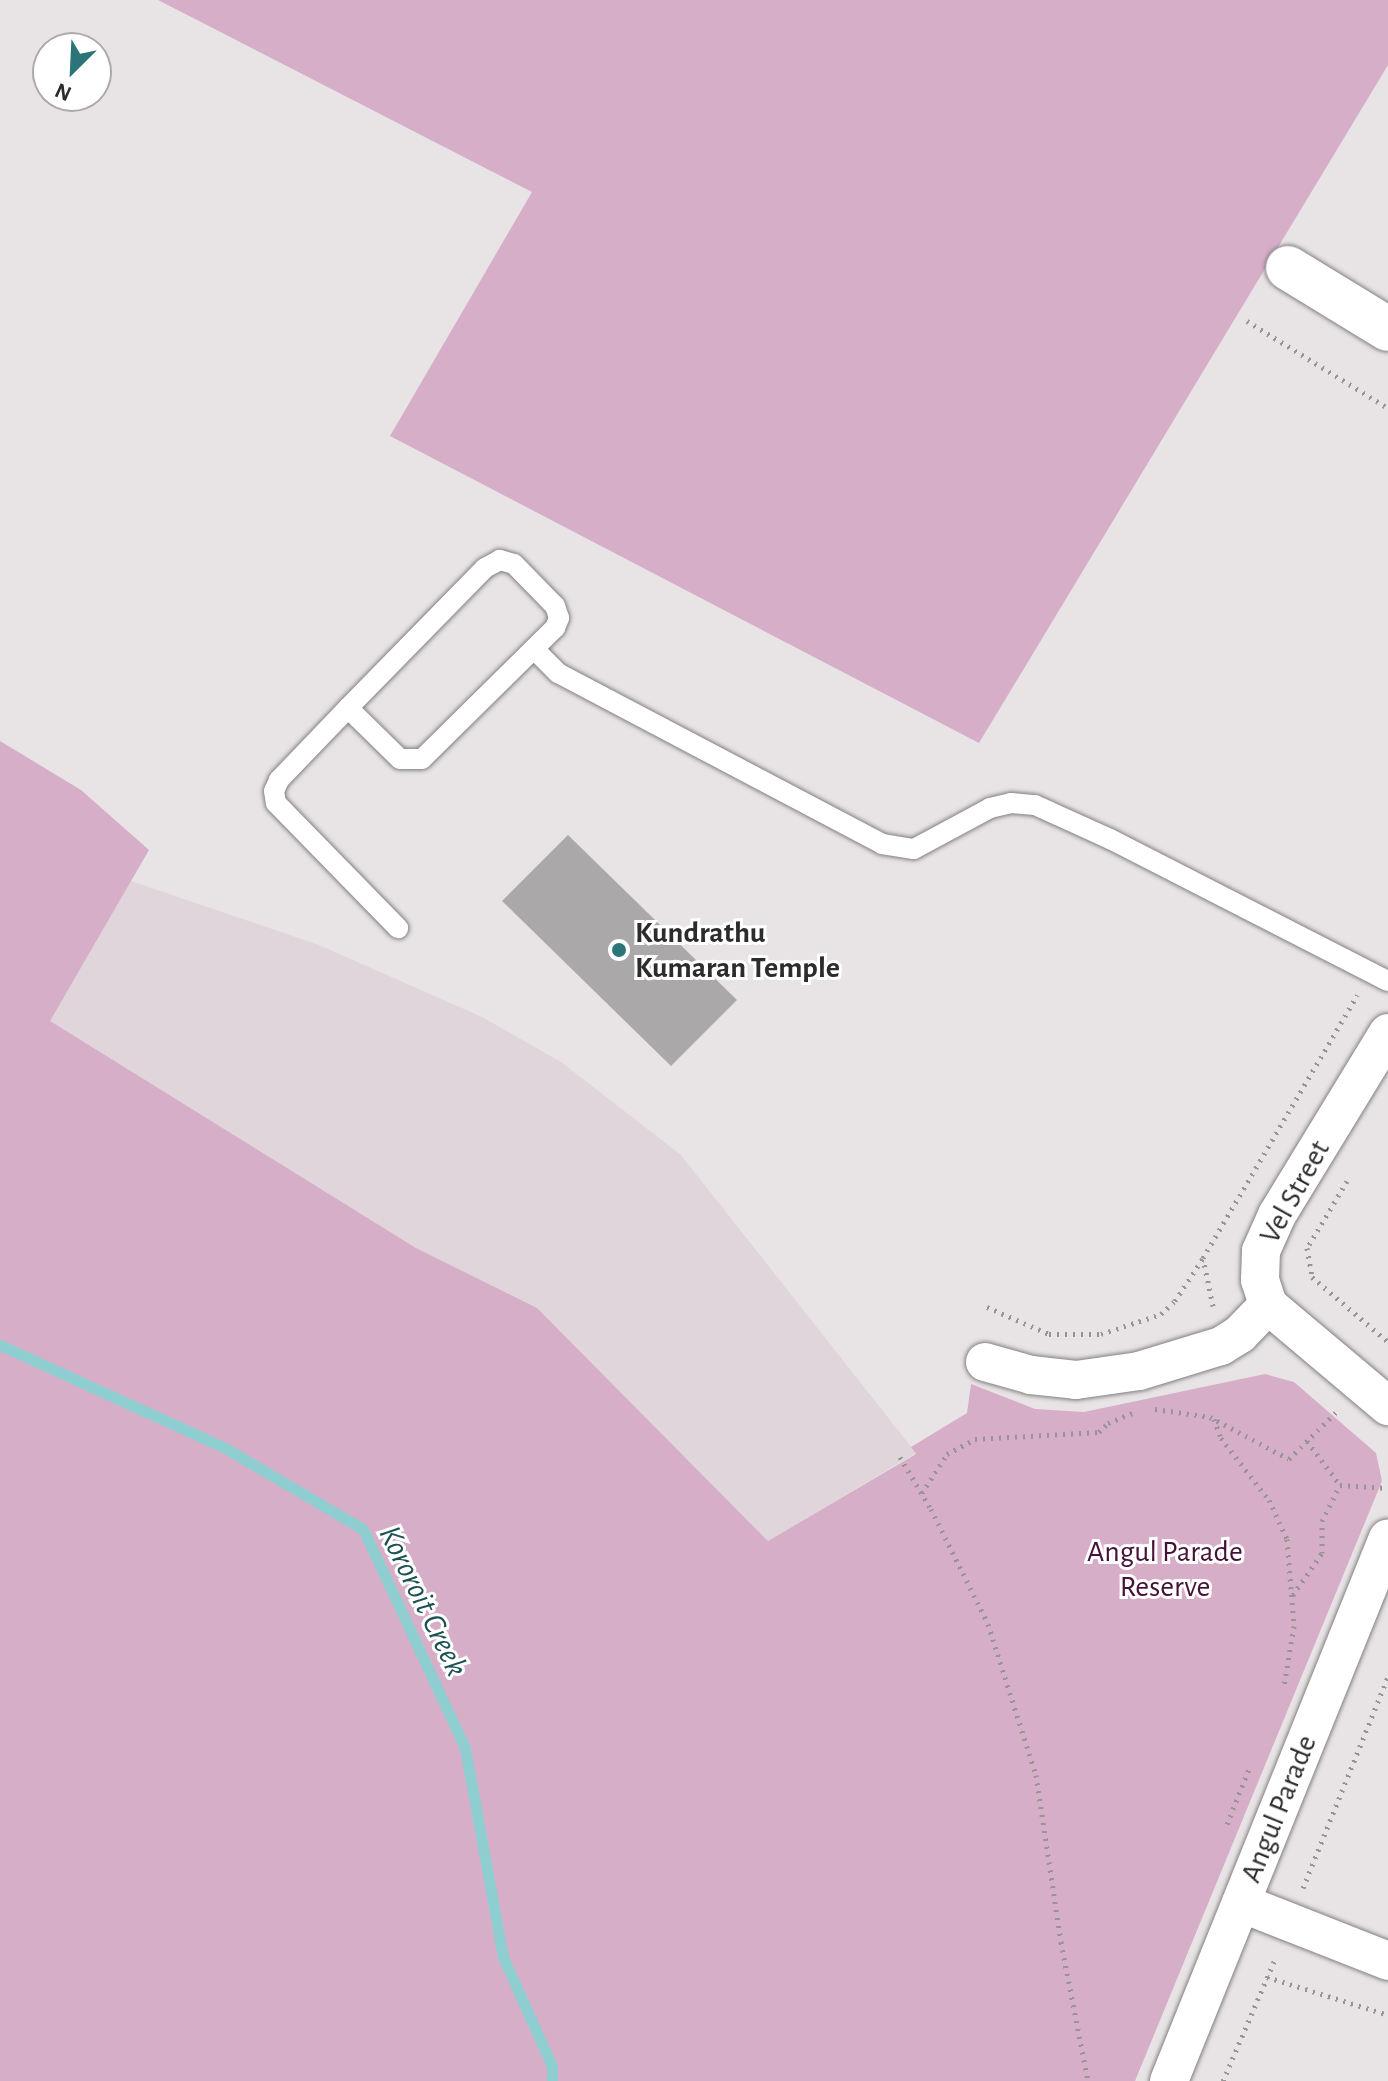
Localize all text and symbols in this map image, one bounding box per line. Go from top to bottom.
north arrow [32,32,112,112]
text: N [52,79,75,105]
place label: Kundrathu Kumaran Temple [635,915,840,986]
marker: Kundrathu Kumaran Temple [610,941,628,959]
street label: Vel Street [1252,1134,1338,1250]
water label: Kororoit Creek [370,1519,476,1683]
park label: Angul Parade Reserve [1087,1534,1243,1604]
street label: Angul Parade [1233,1730,1325,1888]

